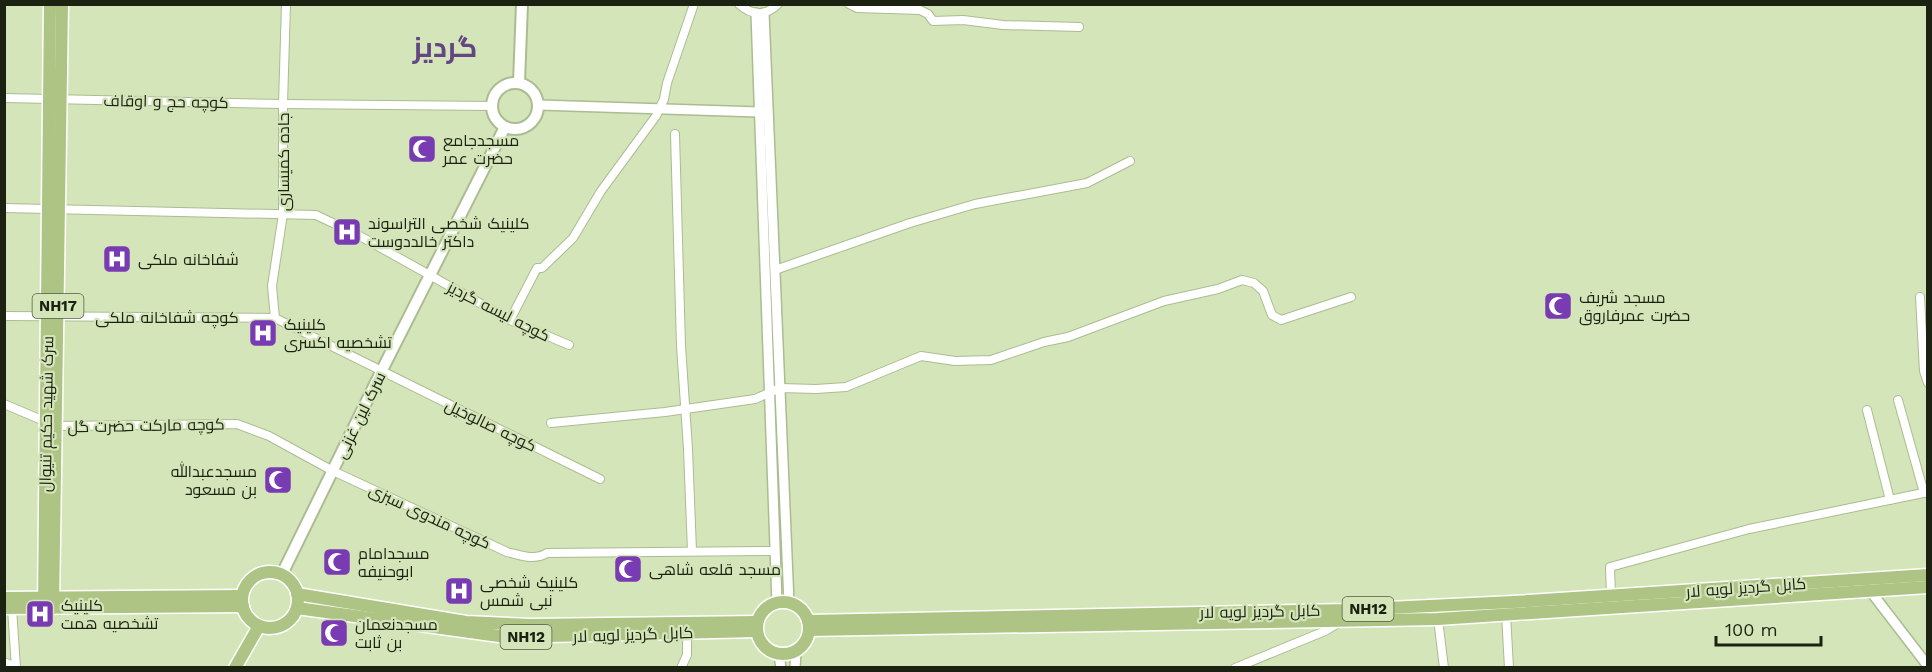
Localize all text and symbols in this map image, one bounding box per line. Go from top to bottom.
district label: گردیز [412,31,477,64]
street label: کوچه حج و اوقاف [103,91,229,114]
street label: جاده کمیساری [274,113,294,211]
place label: مسجدجامع حضرت عمر [442,131,519,168]
mosque icon: مسجدجامع حضرت عمر [406,133,438,165]
place label: کلینیک شخصی التراسوند داکتر خالددوست [368,214,530,251]
hospital icon: کلینیک شخصی التراسوند داکتر خالددوست [331,216,363,248]
hospital icon: شفاخانه ملکی [101,243,133,275]
place label: شفاخانه ملکی [138,250,239,270]
street label: کوچه لیسه گردیز [442,277,553,347]
place label: مسجد شریف حضرت عمرفاروق [1579,288,1690,326]
mosque icon: مسجد شریف حضرت عمرفاروق [1542,290,1574,322]
road number: NH17 [32,294,84,318]
street label: کوچه شفاخانه ملکی [95,308,239,329]
place label: کلینیک تشخصیه اکسری [284,315,392,353]
hospital icon: کلینیک تشخصیه اکسری [247,317,279,349]
street label: سرک شهید حکیم تنیوال [36,336,59,492]
street label: سرک لین غزنی [331,369,391,462]
street label: کوچه صالوخیل [441,395,539,458]
street label: کوچه مارکت حضرت گل [67,415,225,438]
place label: مسجدعبدالله بن مسعود [171,461,257,500]
mosque icon: مسجدعبدالله بن مسعود [262,464,294,496]
street label: کوچه مندوی سبزی [365,480,494,555]
place label: مسجدامام ابوحنیفه [358,544,430,581]
mosque icon: مسجدامام ابوحنیفه [321,546,353,578]
mosque icon: مسجد قلعه شاهی [612,553,644,585]
place label: مسجد قلعه شاهی [649,560,781,580]
place label: کلینیک شخصی نبی شمس [480,573,578,611]
street label: کابل گردیز لویه لار [1684,574,1807,602]
hospital icon: کلینیک شخصی نبی شمس [443,575,475,607]
place label: کلینیک تشخصیه همت [61,596,159,633]
road number: NH12 [1342,597,1394,621]
hospital icon: کلینیک تشخصیه همت [24,598,56,630]
street label: کابل گردیز لویه لار [1199,601,1320,623]
scale bar [1716,609,1821,647]
place label: مسجدنعمان بن ثابت [355,615,438,653]
mosque icon: مسجدنعمان بن ثابت [318,617,350,649]
text: 100 m [1725,619,1778,640]
street label: کابل گردیز لویه لار [571,623,694,647]
road number: NH12 [500,625,552,649]

